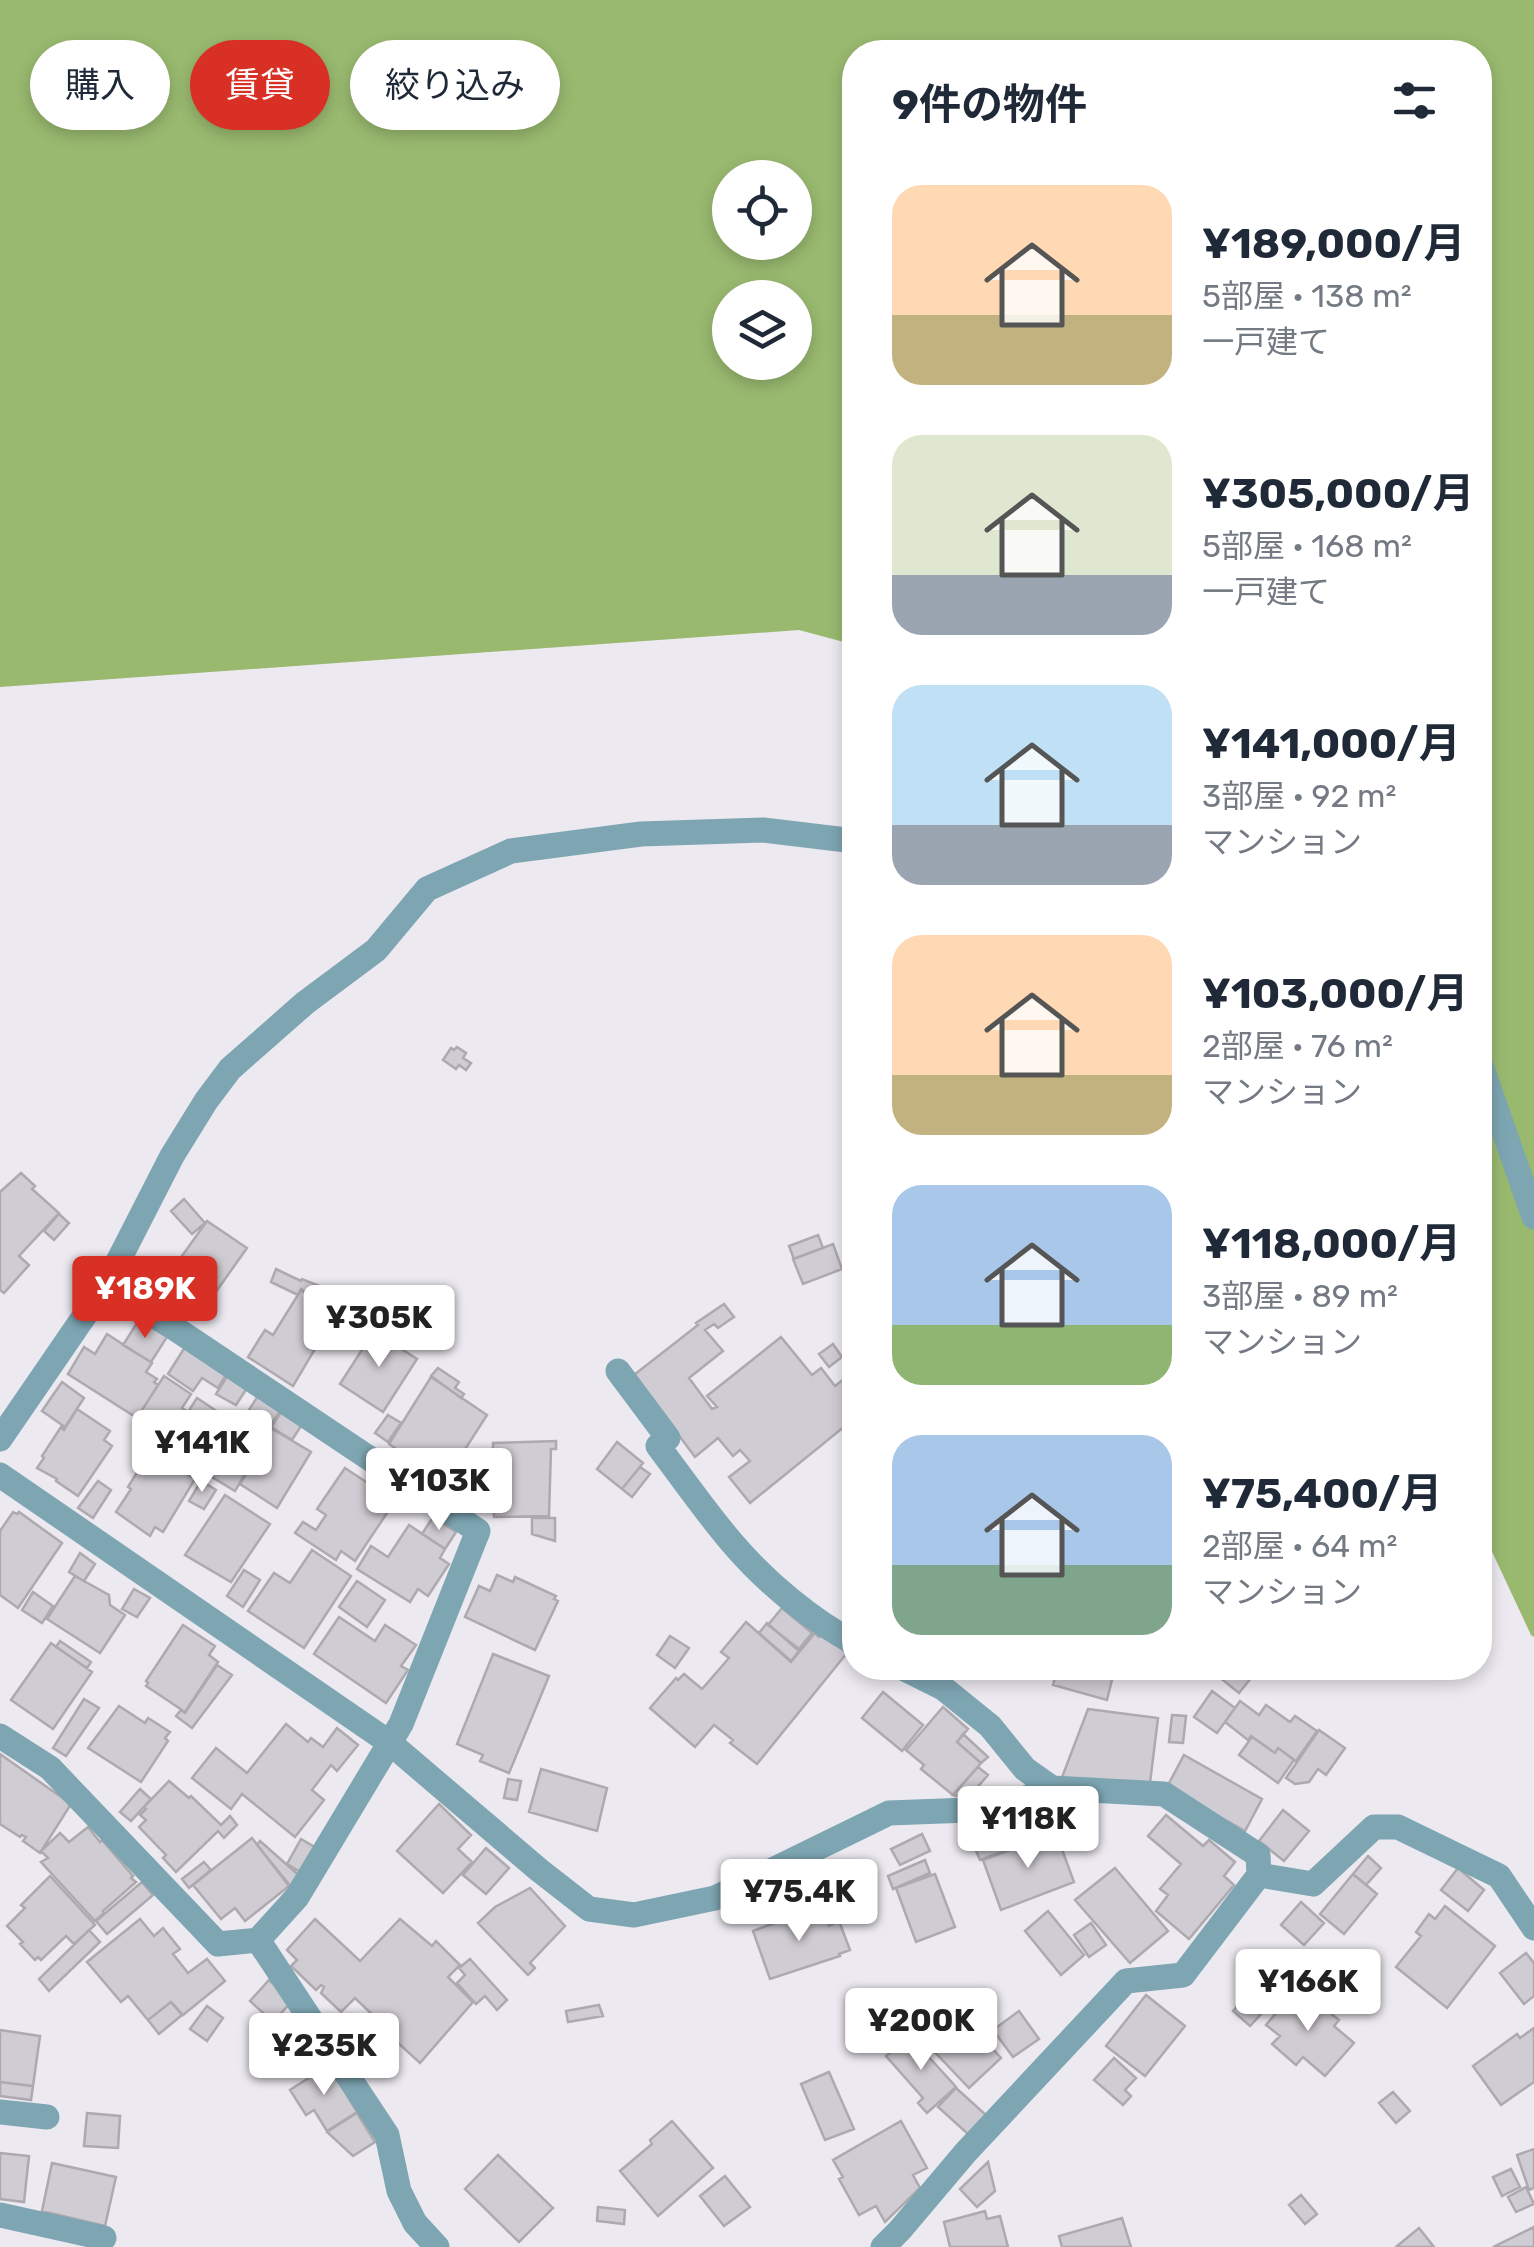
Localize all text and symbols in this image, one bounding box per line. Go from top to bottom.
chip: 購入 [30,40,170,130]
chip: 賃貸 [190,40,330,130]
chip: 絞り込み [350,40,560,130]
icon: filters [1387,73,1442,128]
text: 9件の物件 [892,80,1087,130]
map controls [712,160,812,380]
button: locate [712,160,812,260]
text: ¥189,000/月 [1202,219,1465,269]
icon: home [972,225,1092,345]
text: 5部屋 · 138 m² [1202,277,1412,315]
button: layers [712,280,812,380]
text: 一戸建て [1202,323,1330,361]
text: ¥305,000/月 [1202,469,1475,519]
icon: home [972,475,1092,595]
text: 5部屋 · 168 m² [1202,527,1412,565]
text: 一戸建て [1202,573,1330,611]
text: ¥141,000/月 [1202,719,1461,769]
icon: home [972,725,1092,845]
text: 3部屋 · 92 m² [1202,777,1396,815]
text: マンション [1202,823,1362,861]
text: ¥103,000/月 [1202,969,1468,1019]
icon: home [972,975,1092,1095]
text: 2部屋 · 76 m² [1202,1027,1393,1065]
text: マンション [1202,1073,1362,1111]
text: ¥118,000/月 [1202,1219,1461,1269]
icon: home [972,1225,1092,1345]
pin: ¥189K [75,1256,215,1341]
text: ¥189K [94,1269,196,1307]
text: 3部屋 · 89 m² [1202,1277,1398,1315]
pin: ¥305K [309,1285,449,1370]
text: ¥305K [326,1298,432,1336]
text: マンション [1202,1323,1362,1361]
pin: ¥141K [132,1410,272,1495]
text: ¥141K [154,1423,250,1461]
pin: ¥103K [369,1448,509,1533]
text: ¥103K [388,1461,490,1499]
text: ¥75,400/月 [1202,1469,1443,1519]
icon: home [972,1475,1092,1595]
text: 2部屋 · 64 m² [1202,1527,1397,1565]
text: マンション [1202,1573,1362,1611]
pin: ¥118K [958,1786,1098,1871]
text: ¥118K [980,1799,1076,1837]
pin: ¥75.4K [718,1859,880,1944]
text: ¥75.4K [743,1872,855,1910]
pin: ¥166K [1238,1949,1378,2034]
text: ¥166K [1258,1962,1358,2000]
pin: ¥200K [851,1988,991,2073]
text: ¥200K [867,2001,975,2039]
pin: ¥235K [254,2013,394,2098]
text: ¥235K [271,2026,377,2064]

